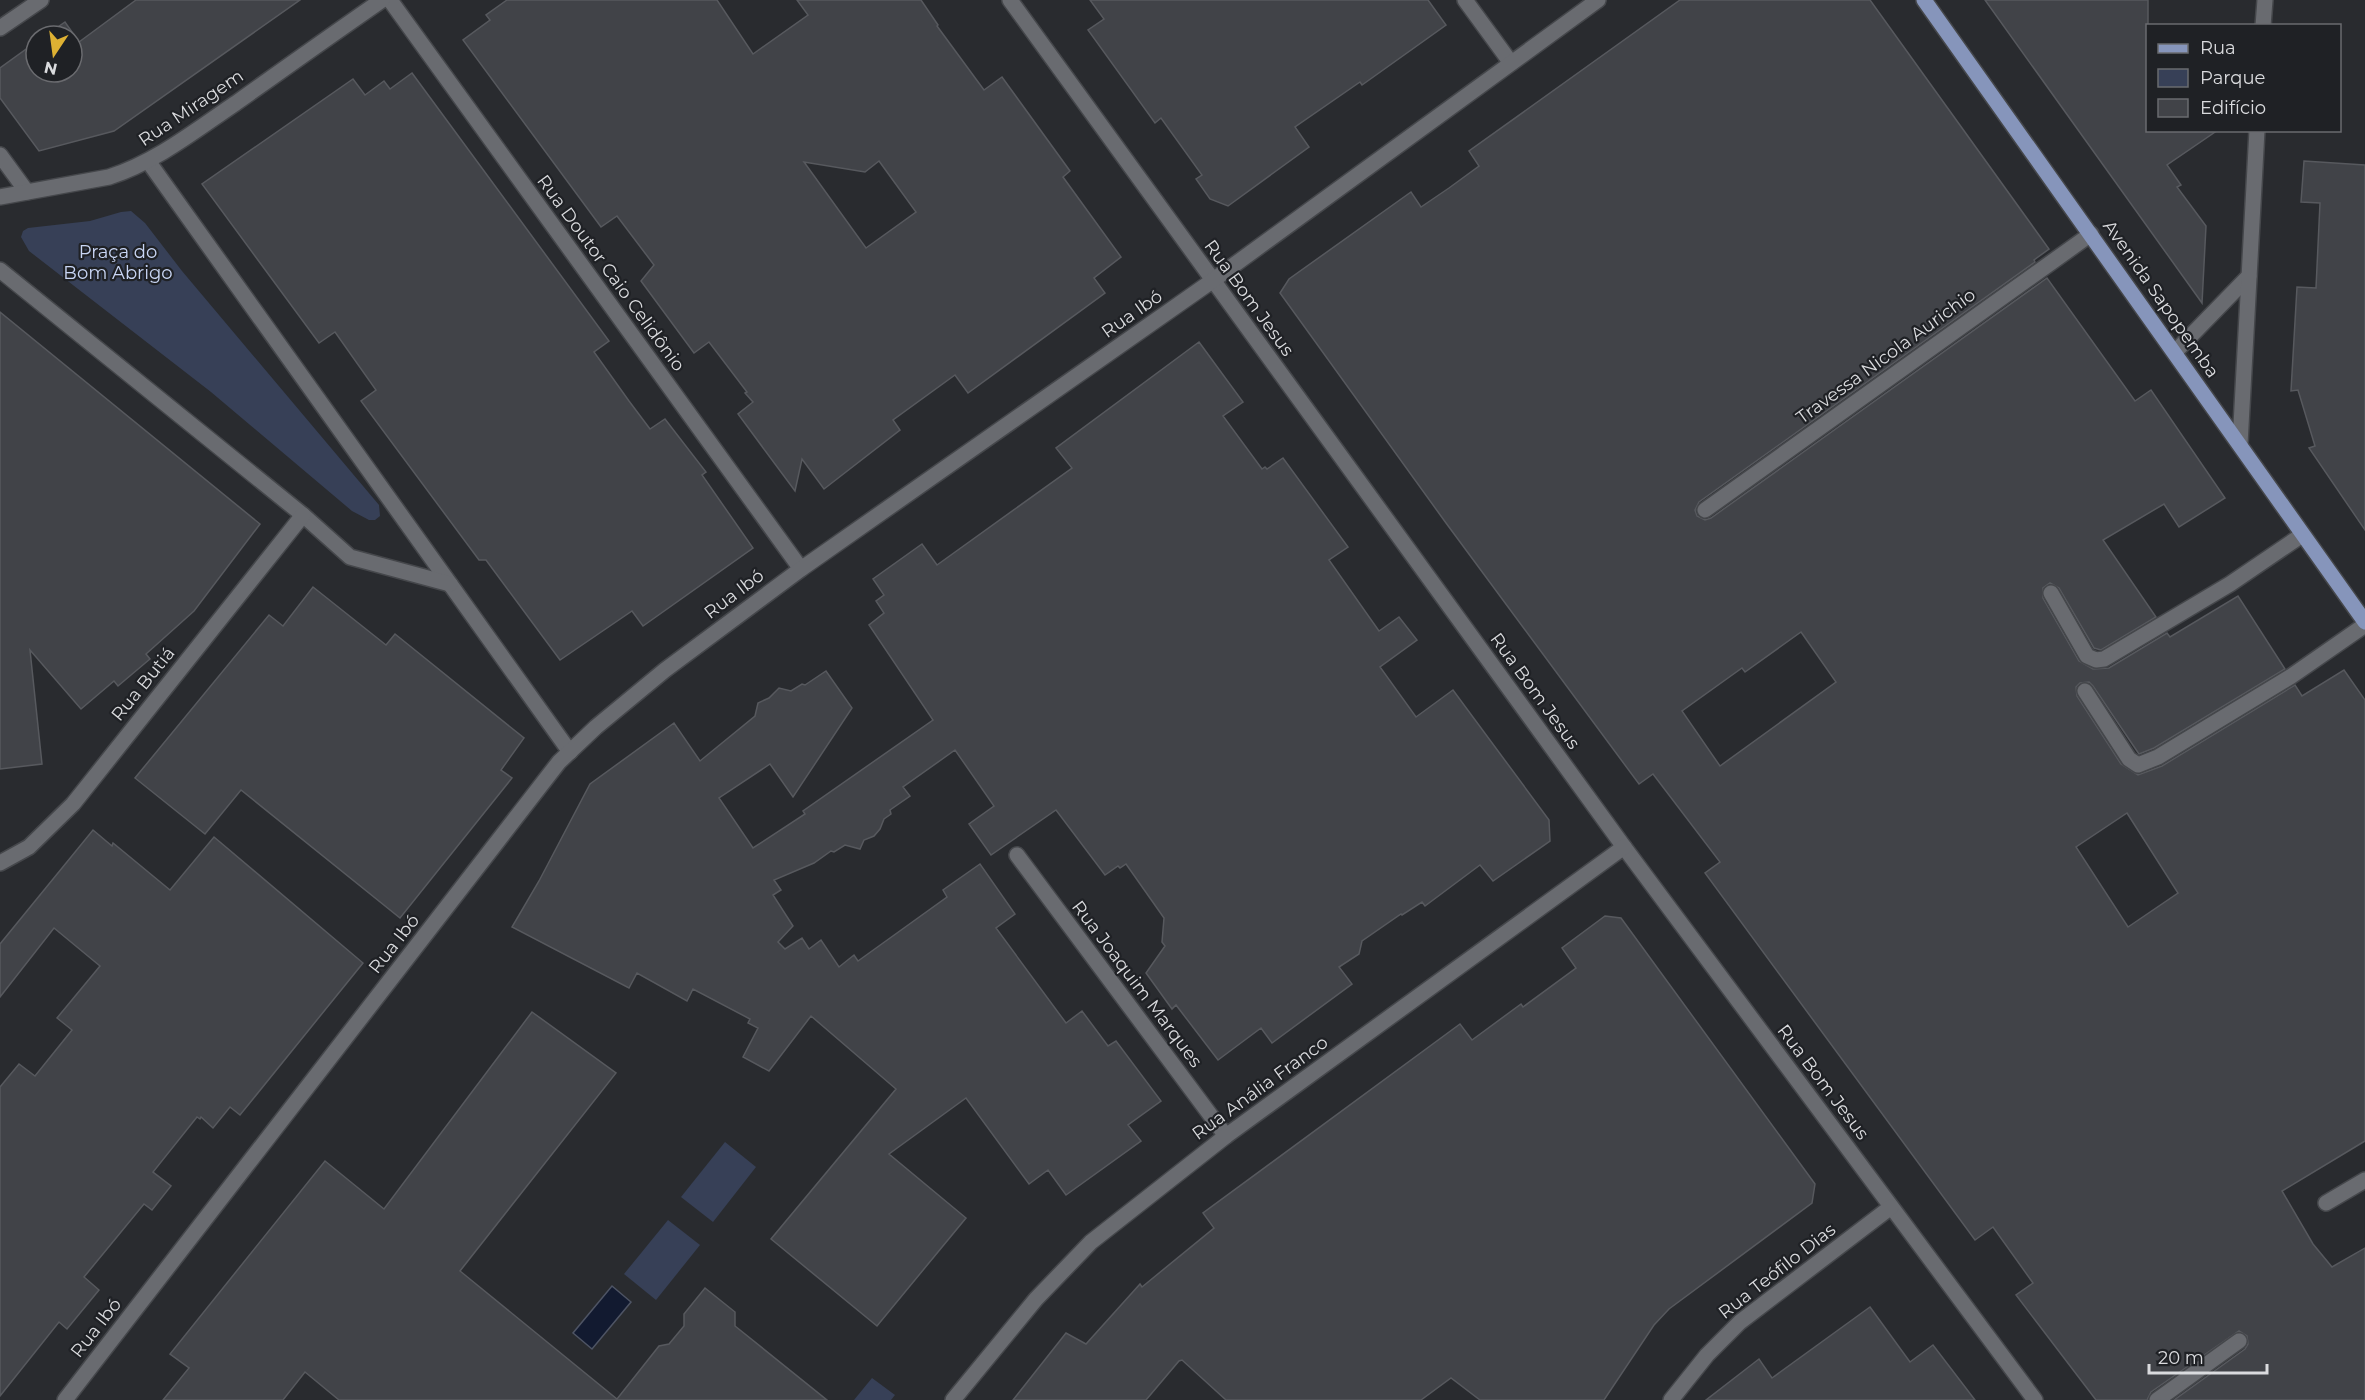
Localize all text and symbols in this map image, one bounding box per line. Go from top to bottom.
north arrow [24,24,84,84]
legend [2146,24,2341,132]
text: Rua [2200,37,2236,59]
text: N [42,57,59,79]
street label: Rua Miragem [134,65,248,151]
text: Parque [2200,67,2266,89]
text: Edifício [2200,97,2266,119]
street label: Rua Doutor Caio Celidônio [532,170,690,376]
street label: Avenida Sapopemba [2098,216,2224,382]
street label: Rua Bom Jesus [1199,235,1299,361]
park label: Praça do Bom Abrigo [63,241,173,284]
street label: Travessa Nicola Aurichio [1792,284,1980,428]
street label: Rua Ibó [1097,285,1167,343]
street label: Rua Ibó [700,564,768,624]
street label: Rua Bom Jesus [1485,628,1585,754]
street label: Rua Butiá [106,643,180,725]
street label: Rua Joaquim Marques [1067,896,1207,1072]
street label: Rua Ibó [364,910,424,978]
street label: Rua Bom Jesus [1772,1020,1874,1144]
street label: Rua Anália Franco [1188,1031,1332,1145]
street label: Rua Teófilo Dias [1714,1218,1840,1324]
street label: Rua Ibó [66,1294,126,1362]
scale bar [2149,1337,2268,1375]
text: 20 m [2158,1347,2204,1369]

